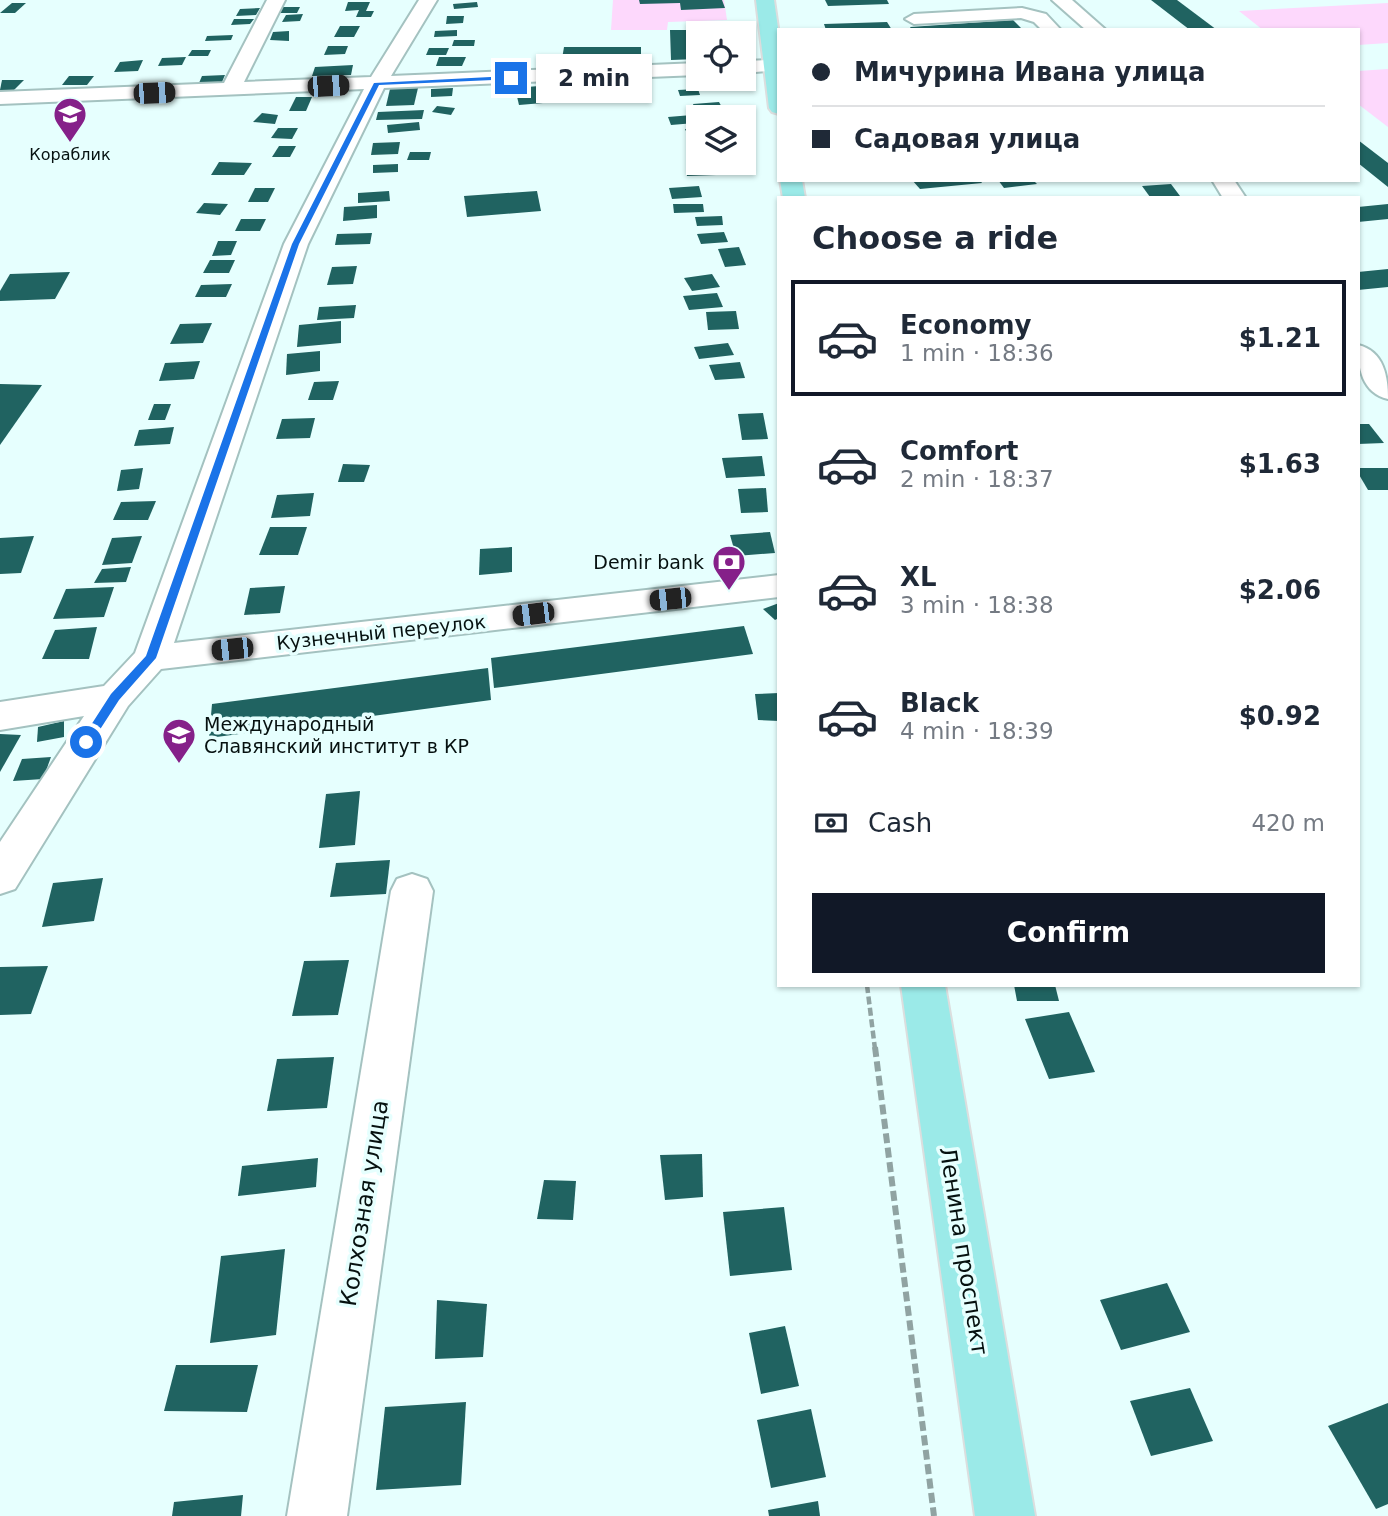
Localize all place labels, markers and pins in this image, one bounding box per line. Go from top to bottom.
school or university icon: Кораблик [51,95,89,144]
place label: Кораблик [29,145,111,164]
bank icon: Demir bank [710,543,748,592]
place label: Demir bank [593,551,704,573]
place label: Международный Славянский институт в КР [204,713,469,757]
school or university icon: Международный Славянский институт в КР [160,716,198,765]

